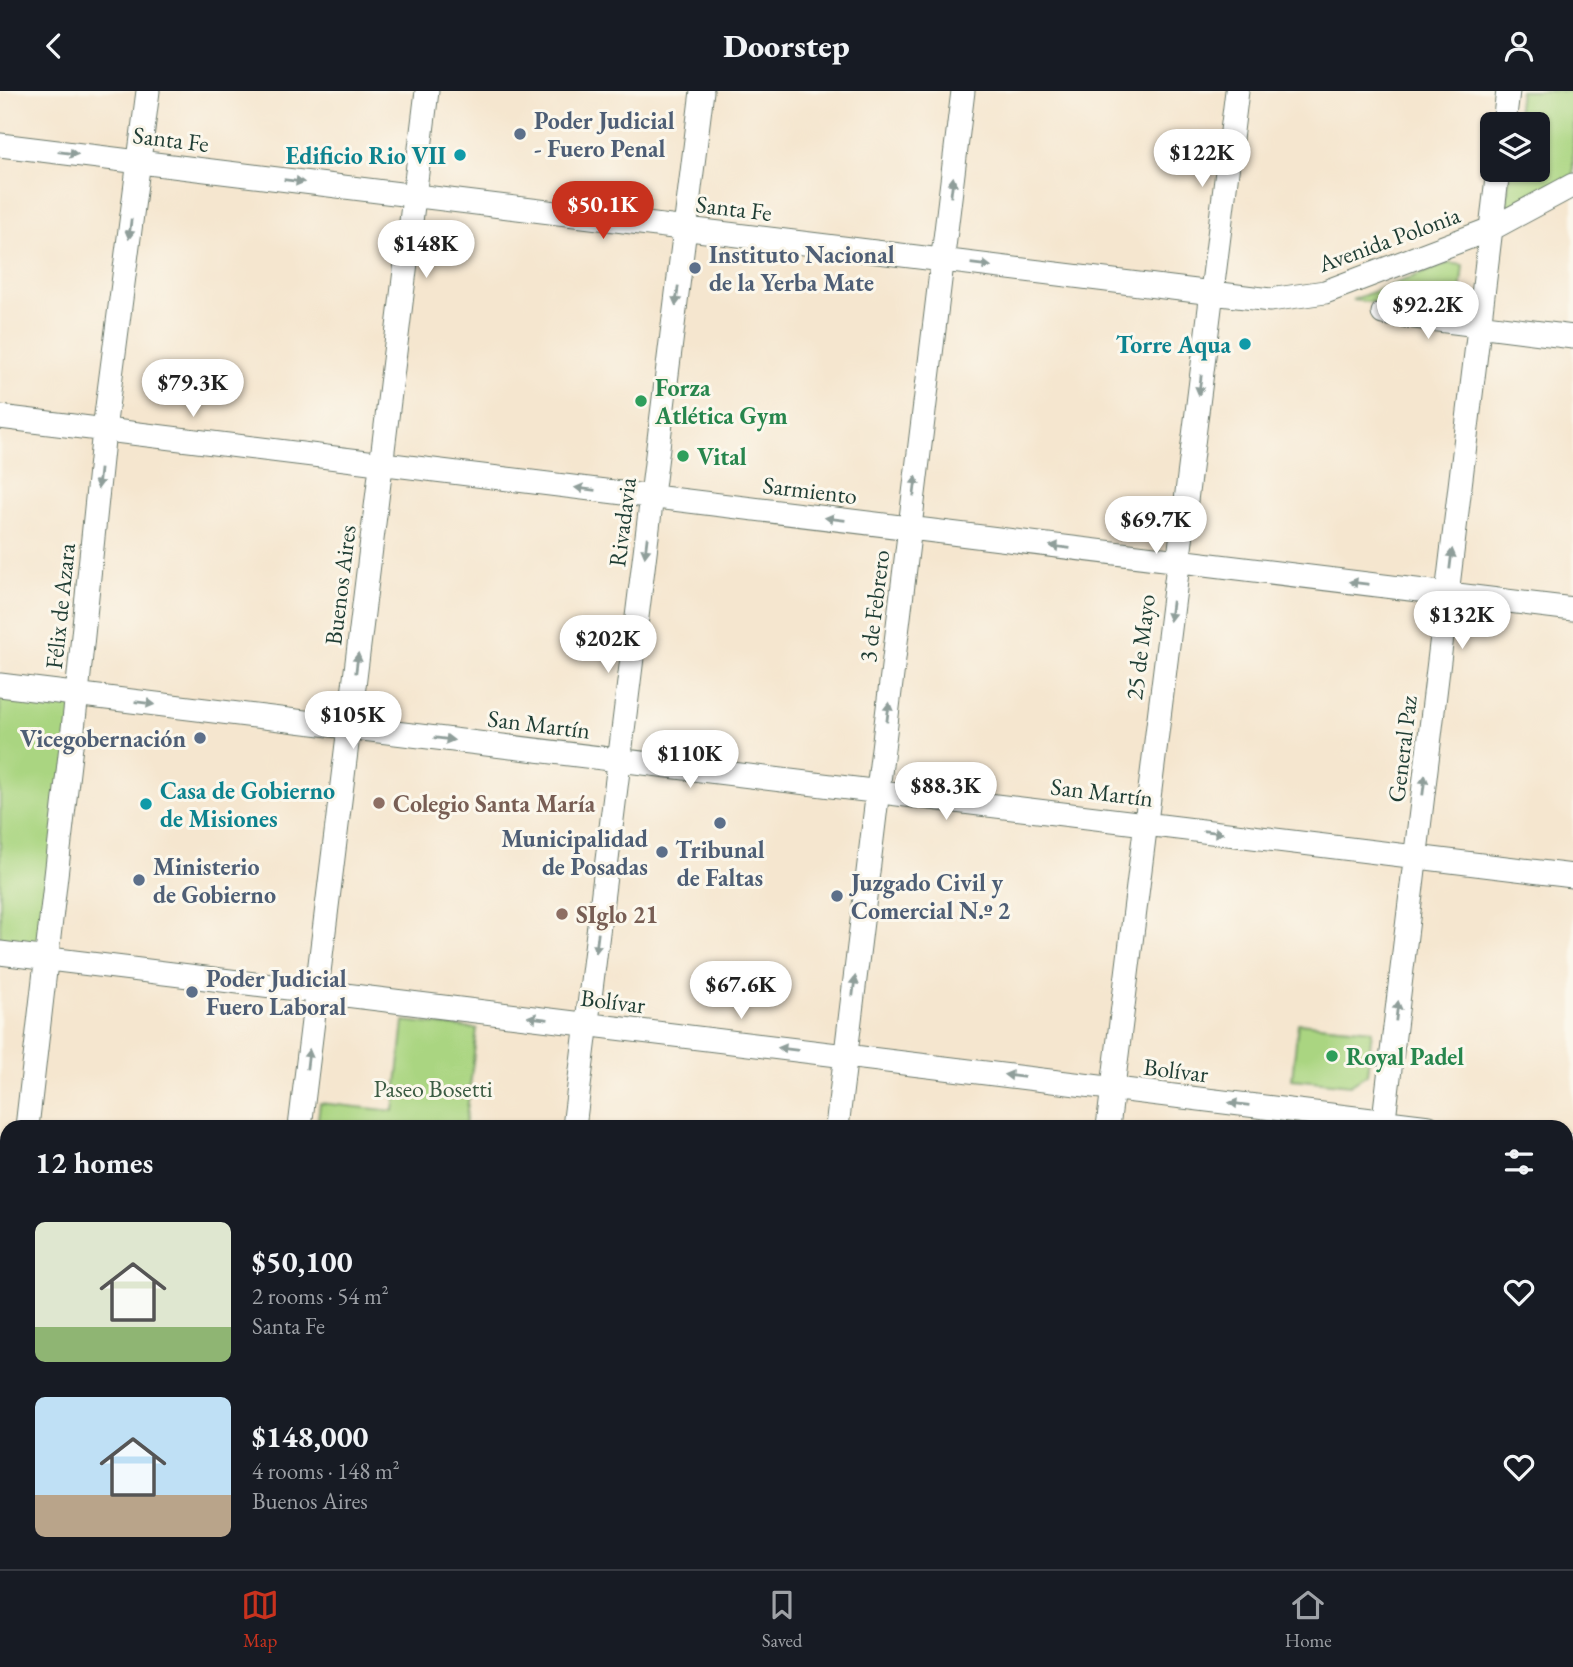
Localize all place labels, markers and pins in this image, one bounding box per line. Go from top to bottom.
place label: Poder Judicial - Fuero Penal [534,105,675,164]
marker: Poder Judicial - Fuero Penal [512,126,528,142]
pin: $122K [1153,129,1251,189]
place label: Edificio Rio VII [286,140,446,171]
marker: Edificio Rio VII [452,147,468,163]
pin: $50.1K [546,181,660,241]
pin: $148K [377,221,475,280]
place label: Instituto Nacional de la Yerba Mate [709,239,895,298]
marker: Instituto Nacional de la Yerba Mate [687,260,703,276]
pin: $92.2K [1371,281,1485,341]
place label: Torre Aqua [1116,329,1231,361]
marker: Torre Aqua [1237,336,1253,352]
pin: $79.3K [136,359,250,419]
place label: Forza Atlética Gym [654,372,788,432]
marker: Forza Atlética Gym [633,393,649,409]
place label: Vital [697,441,747,472]
marker: Vital [675,448,691,464]
pin: $69.7K [1099,497,1213,556]
pin: $132K [1413,591,1511,651]
pin: $202K [559,615,657,675]
pin: $105K [304,691,402,751]
place label: Vicegobernación [20,723,186,755]
marker: Vicegobernación [192,730,208,746]
pin: $110K [641,731,739,790]
pin: $88.3K [889,763,1003,822]
place label: Casa de Gobierno de Misiones [160,775,335,834]
place label: Colegio Santa María [393,788,596,820]
marker: Colegio Santa María [371,795,387,811]
marker: Casa de Gobierno de Misiones [138,796,154,812]
marker: Tribunal de Faltas [712,815,728,831]
place label: Municipalidad de Posadas [501,823,649,882]
place label: Tribunal de Faltas [675,834,765,893]
marker: Municipalidad de Posadas [654,844,670,860]
place label: Ministerio de Gobierno [153,851,276,910]
place label: Juzgado Civil y Comercial N.º 2 [849,867,1010,926]
marker: Ministerio de Gobierno [131,872,147,888]
marker: Juzgado Civil y Comercial N.º 2 [829,888,845,904]
place label: SIglo 21 [576,899,658,931]
marker: SIglo 21 [554,906,570,922]
pin: $67.6K [684,961,798,1021]
place label: Poder Judicial Fuero Laboral [206,963,347,1022]
marker: Poder Judicial Fuero Laboral [184,984,200,1000]
place label: Royal Padel [1346,1041,1464,1073]
marker: Royal Padel [1324,1048,1340,1064]

